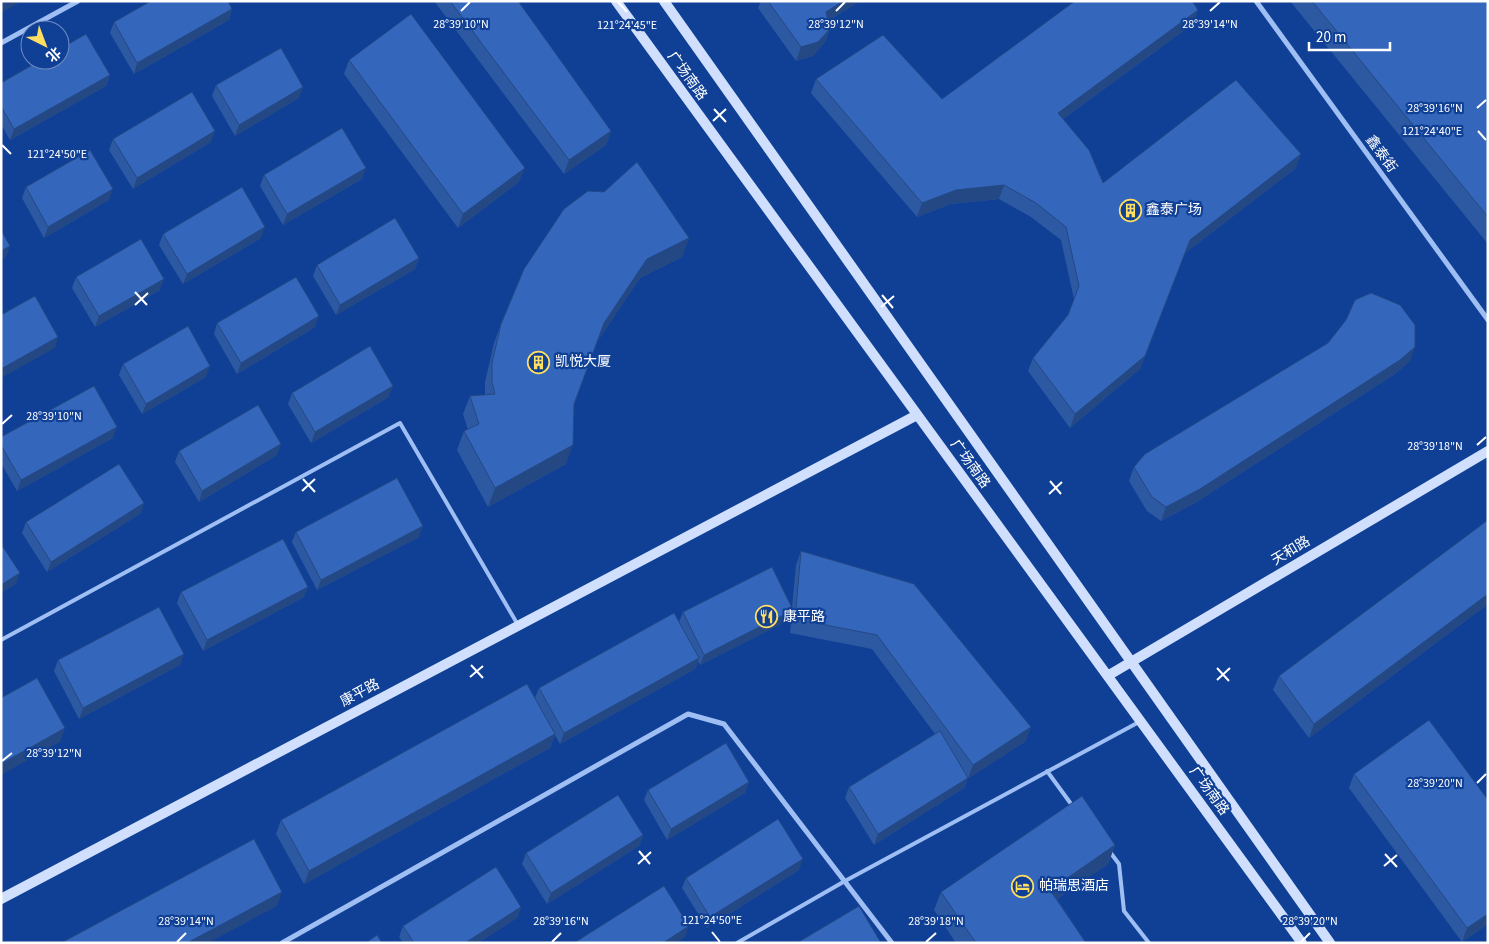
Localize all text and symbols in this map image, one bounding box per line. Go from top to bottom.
text: 28°39'10"N [433,16,489,33]
text: 28°39'12"N [808,16,864,33]
text: 28°39'14"N [1182,16,1238,33]
text: 121°24'45"E [597,17,657,34]
north arrow [20,20,70,70]
scale bar [1309,20,1390,52]
text: 20 m [1316,27,1346,48]
text: 北 [41,42,65,66]
street label: 广场南路 [662,47,712,105]
text: 28°39'16"N [1407,100,1463,117]
text: 121°24'40"E [1402,123,1462,140]
street label: 鑫泰街 [1361,131,1401,177]
text: 121°24'50"E [27,146,87,163]
building icon: 鑫泰广场 [1118,198,1142,222]
place label: 鑫泰广场 [1146,200,1202,220]
building icon: 凯悦大厦 [527,350,551,374]
place label: 凯悦大厦 [555,352,611,372]
text: 28°39'10"N [26,408,82,425]
street label: 广场南路 [945,435,995,493]
text: 28°39'18"N [1407,438,1463,455]
street label: 天和路 [1268,532,1314,570]
restaurant icon: 康平路 [755,605,779,629]
place label: 康平路 [783,607,825,627]
street label: 康平路 [337,674,383,712]
text: 28°39'12"N [26,745,82,762]
street label: 广场南路 [1184,762,1234,820]
text: 28°39'20"N [1407,775,1463,792]
hotel icon: 帕瑞思酒店 [1011,874,1035,898]
place label: 帕瑞思酒店 [1039,876,1109,896]
text: 121°24'50"E [682,912,742,929]
text: 28°39'14"N [158,913,214,930]
text: 28°39'16"N [533,913,589,930]
text: 28°39'18"N [908,913,964,930]
text: 28°39'20"N [1282,913,1338,930]

